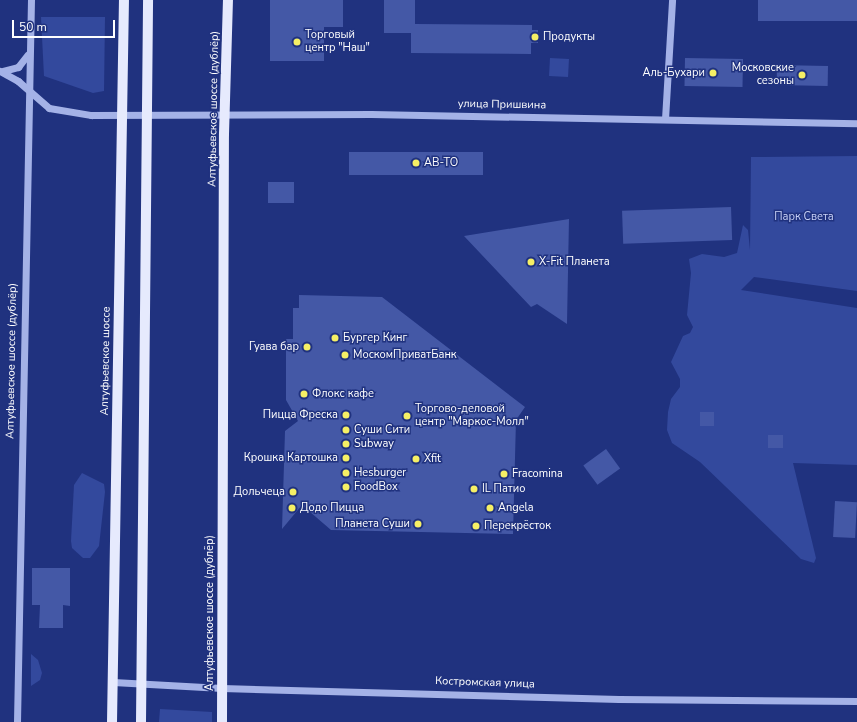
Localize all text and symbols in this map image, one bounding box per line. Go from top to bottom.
scale bar [14,12,117,38]
text: 50 m [19,19,47,35]
place label: Торговый центр "Наш" [305,29,370,55]
place label: Продукты [543,30,595,44]
street label: Алтуфьевское шоссе (дублёр) [206,31,222,187]
marker: Продукты [530,32,540,42]
marker: Торговый центр "Наш" [292,37,302,47]
place label: Московские сезоны [732,62,794,88]
place label: Аль-Бухари [642,66,705,80]
marker: Аль-Бухари [708,68,718,78]
marker: Московские сезоны [797,70,807,80]
street label: улица Пришвина [458,98,546,112]
place label: АВ-ТО [424,156,458,170]
marker: АВ-ТО [411,158,421,168]
park label: Парк Света [774,210,834,224]
place label: X-Fit Планета [539,255,610,269]
marker: X-Fit Планета [526,257,536,267]
street label: Алтуфьевское шоссе (дублёр) [4,283,20,439]
street label: Алтуфьевское шоссе [98,306,114,416]
place label: Бургер Кинг [343,331,407,345]
marker: Бургер Кинг [330,333,340,343]
place label: Гуава бар [249,340,299,354]
marker: Гуава бар [302,342,312,352]
place label: МоскомПриватБанк [353,348,457,362]
marker: МоскомПриватБанк [340,350,350,360]
place label: Флокс кафе [312,387,374,401]
marker: Флокс кафе [299,389,309,399]
place label: Торгово-деловой центр "Маркос-Молл" [415,403,529,429]
place label: Пицца Фреска [263,408,338,422]
marker: Пицца Фреска [341,410,351,420]
marker: Торгово-деловой центр "Маркос-Молл" [402,411,412,421]
place label: Суши Сити [354,423,410,437]
marker: Суши Сити [341,425,351,435]
place label: Subway [354,437,394,451]
marker: Subway [341,439,351,449]
place label: Крошка Картошка [244,451,338,465]
place label: Xfit [424,452,441,466]
marker: Крошка Картошка [341,453,351,463]
marker: Xfit [411,454,421,464]
place label: Hesburger [354,466,406,480]
place label: Fracomina [512,467,563,481]
marker: Hesburger [341,468,351,478]
marker: Fracomina [499,469,509,479]
place label: FoodBox [354,480,398,494]
marker: FoodBox [341,482,351,492]
place label: IL Патио [482,482,525,496]
marker: IL Патио [469,484,479,494]
place label: Дольчеца [234,485,285,499]
marker: Дольчеца [288,487,298,497]
place label: Додо Пицца [300,501,364,515]
place label: Angela [498,501,534,515]
marker: Додо Пицца [287,503,297,513]
marker: Angela [485,503,495,513]
place label: Планета Суши [335,517,410,531]
marker: Планета Суши [413,519,423,529]
place label: Перекрёсток [484,519,551,533]
marker: Перекрёсток [471,521,481,531]
street label: Алтуфьевское шоссе (дублёр) [203,535,217,691]
street label: Костромская улица [435,675,535,691]

